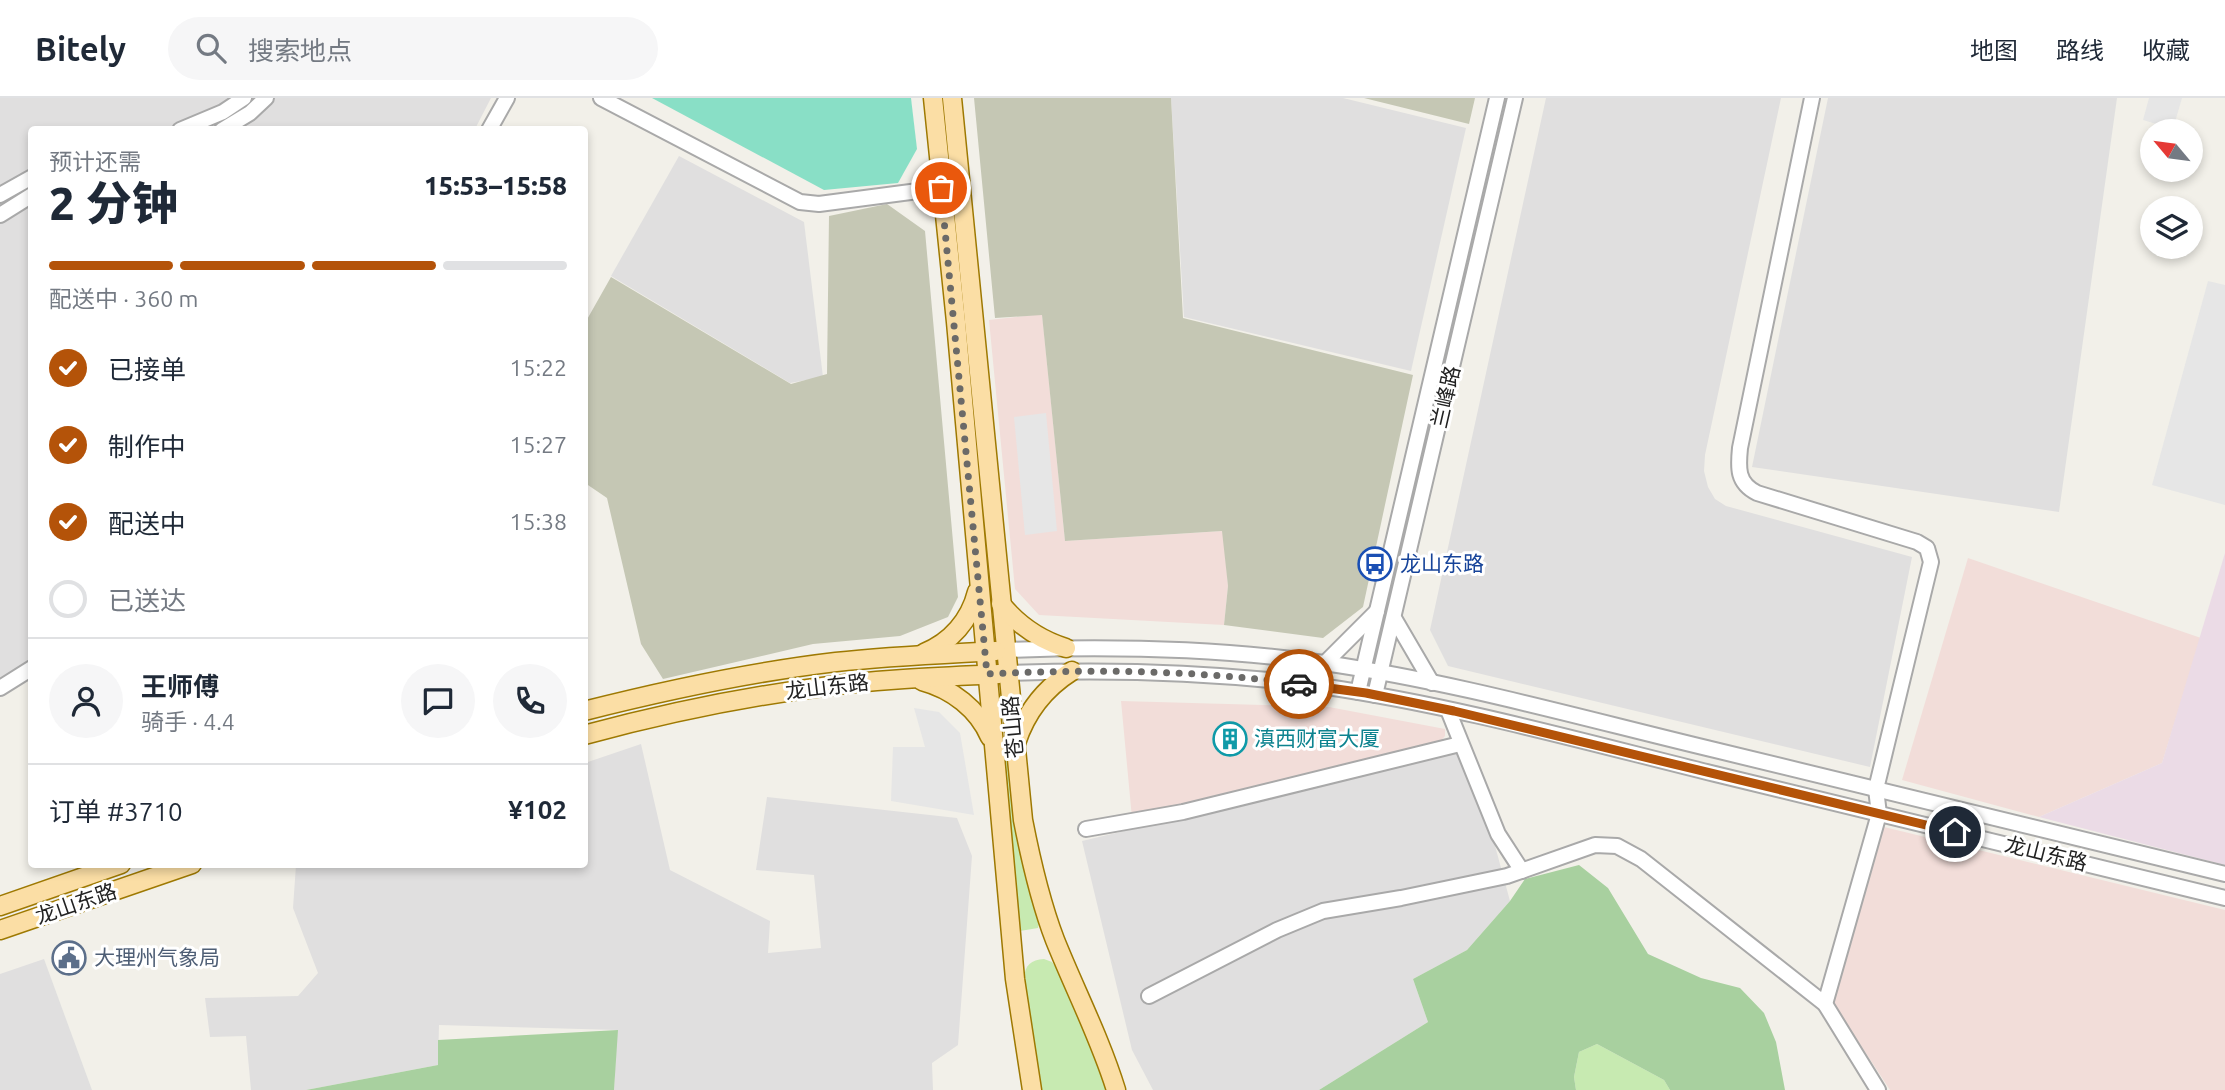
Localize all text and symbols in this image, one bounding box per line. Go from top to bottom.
search box [168,17,658,80]
icon: search [192,29,230,67]
text: Bitely [35,30,126,67]
text: 搜索地点 [248,36,352,65]
text: 地图 [1970,37,2018,64]
text: 路线 [2056,37,2104,64]
text: 收藏 [2142,37,2190,64]
north arrow [2140,119,2203,182]
map controls [2140,119,2203,259]
text: 预计还需 [49,149,141,174]
pin [911,158,971,218]
icon: bag [922,169,960,207]
text: 15:53–15:58 [424,171,567,200]
text: 2 分钟 [49,177,178,229]
button: layers [2140,196,2203,259]
text: 配送中 · 360 m [49,286,198,311]
icon: check [49,349,87,387]
text: 已接单 [108,355,186,384]
text: 15:22 [509,355,567,380]
street label: 兰峰路 [1426,363,1464,430]
icon: check [49,426,87,464]
text: 制作中 [108,432,186,461]
text: 15:27 [509,432,567,457]
icon: check [49,503,87,541]
text: 配送中 [108,509,186,538]
text: 15:38 [509,509,567,534]
bus stop icon: 龙山东路 [1356,545,1394,583]
place label: 龙山东路 [1400,551,1484,575]
text: 已送达 [108,586,186,615]
courier [1264,649,1334,719]
button: person [49,664,123,738]
button: chat [401,664,475,738]
button: phone [493,664,567,738]
icon: car [1280,665,1318,703]
street label: 龙山东路 [784,669,870,703]
text: 王师傅 [141,672,219,701]
street label: 苍山路 [997,695,1027,760]
text: 骑手 · 4.4 [141,709,235,734]
building icon: 滇西财富大厦 [1211,720,1249,758]
place label: 滇西财富大厦 [1254,726,1380,750]
text: ¥102 [508,795,567,824]
text: 订单 #3710 [49,797,183,826]
pin [1925,802,1985,862]
icon: home [1936,813,1974,851]
street label: 龙山东路 [2003,831,2090,875]
street label: 龙山东路 [32,878,119,928]
public building icon: 大理州气象局 [50,939,88,977]
place label: 大理州气象局 [94,945,220,969]

